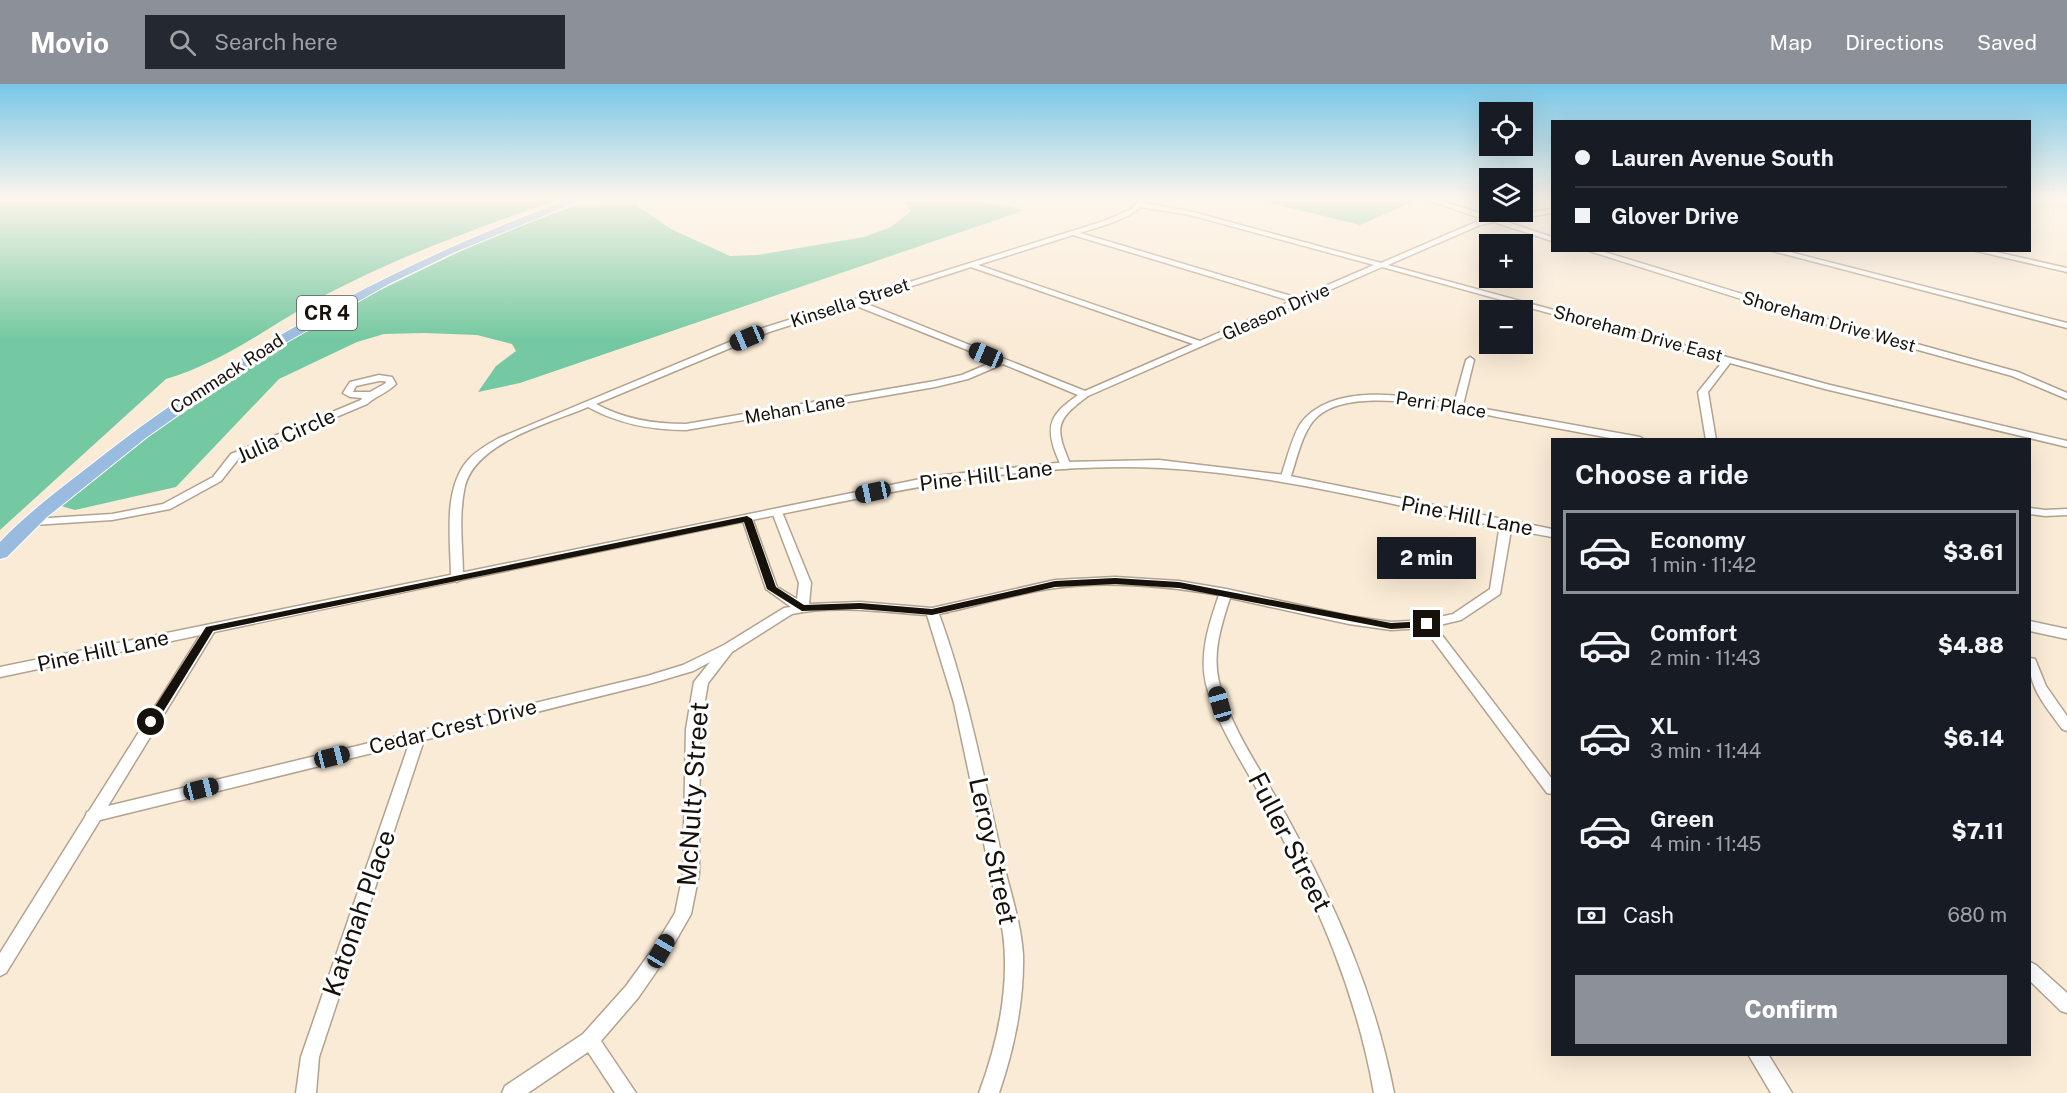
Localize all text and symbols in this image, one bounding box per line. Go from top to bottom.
search box [145,15,565,69]
text: Movio [30,26,109,59]
icon: search [166,26,199,59]
text: Search here [214,29,338,55]
text: Map [1770,30,1812,55]
text: Directions [1845,30,1944,55]
text: Saved [1977,30,2037,55]
map controls [1479,102,1533,354]
button: locate [1479,102,1533,156]
text: Lauren Avenue South [1611,145,1834,171]
button: layers [1479,168,1533,222]
text: Glover Drive [1611,203,1739,229]
button: + [1479,234,1533,288]
street label: Kinsella Street [788,273,912,332]
street label: Gleason Drive [1219,279,1333,345]
street label: Shoreham Drive West [1740,287,1918,356]
road number: CR 4 [297,296,357,330]
button: − [1479,300,1533,354]
street label: Shoreham Drive East [1551,301,1725,366]
car [727,323,767,353]
street label: Commack Road [166,329,287,418]
car [966,340,1006,370]
street label: Perri Place [1394,387,1488,422]
street label: Mehan Lane [743,389,847,428]
street label: Julia Circle [233,403,339,468]
street label: Pine Hill Lane [918,455,1054,496]
text: Choose a ride [1575,458,1749,490]
car [854,479,892,505]
street label: Pine Hill Lane [1399,490,1535,541]
icon: car [1578,525,1632,579]
text: Economy [1650,527,1746,553]
callout: 2 min [1378,537,1476,579]
text: $3.61 [1943,539,2004,565]
text: 2 min [1400,546,1453,570]
text: 1 min · 11:42 [1650,553,1756,577]
route end [1413,610,1440,637]
icon: car [1578,618,1632,672]
text: Comfort [1650,620,1737,646]
street label: Pine Hill Lane [35,624,171,677]
text: $4.88 [1938,632,2004,658]
text: 2 min · 11:43 [1650,646,1761,670]
car [1206,684,1234,724]
street label: Cedar Crest Drive [366,694,539,759]
street label: McNulty Street [671,701,714,887]
route start [137,708,164,735]
icon: car [1578,711,1632,765]
text: XL [1650,713,1678,739]
text: $6.14 [1943,725,2004,751]
text: 3 min · 11:44 [1650,739,1761,763]
car [312,744,352,770]
street label: Fuller Street [1242,767,1339,917]
street label: Leroy Street [963,774,1024,927]
car [181,776,221,802]
icon: car [1578,804,1632,858]
text: Green [1650,806,1714,832]
text: $7.11 [1952,818,2004,844]
street label: Katonah Place [316,826,401,1000]
text: 4 min · 11:45 [1650,832,1761,856]
icon: cash [1575,899,1608,932]
text: Cash [1623,902,1674,928]
text: 680 m [1947,903,2007,927]
car [644,931,678,971]
button: Confirm [1575,975,2007,1044]

